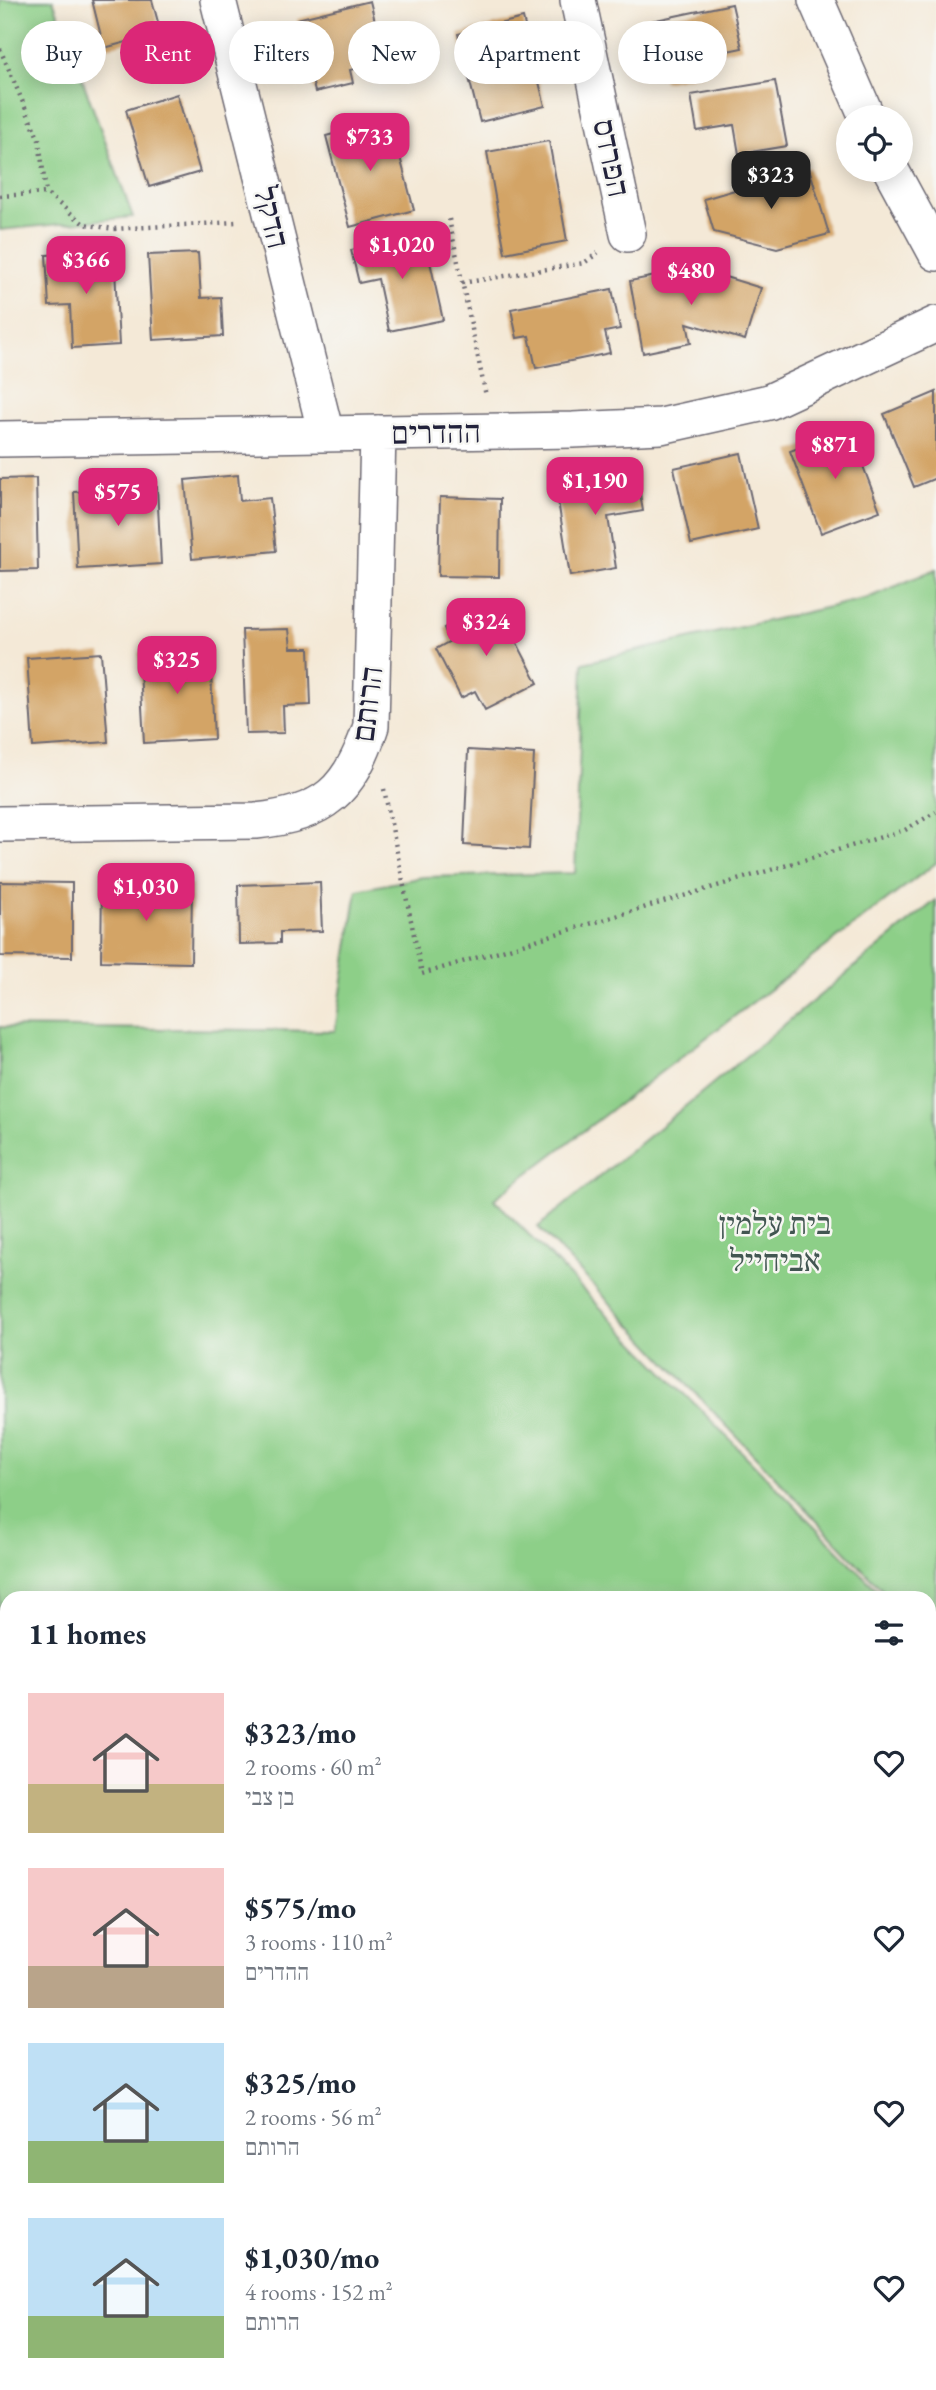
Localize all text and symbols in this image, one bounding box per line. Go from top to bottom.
chip: Buy [21,21,106,84]
chip: Rent [120,21,215,84]
chip: Filters [229,21,334,84]
chip: New [348,21,440,84]
chip: Apartment [454,21,604,84]
chip: House [618,21,727,84]
map controls [836,105,913,182]
button: locate [836,105,913,182]
pin: $733 [329,114,411,173]
street label: הפרדס [583,115,641,201]
text: $733 [346,121,394,151]
pin: $323 [730,152,812,211]
text: $323 [747,159,795,189]
street label: הדקל [244,181,300,253]
pin: $1,020 [345,222,459,281]
text: $1,020 [370,229,434,259]
pin: $366 [45,236,127,296]
text: $366 [62,244,110,274]
pin: $480 [650,247,732,307]
text: $480 [667,255,715,285]
street label: ההדרים [391,410,481,454]
pin: $871 [794,421,876,481]
text: $871 [811,429,859,459]
pin: $1,190 [538,458,652,517]
text: $1,190 [563,465,627,495]
pin: $575 [77,468,159,528]
text: $575 [94,476,142,506]
pin: $324 [445,598,527,658]
text: $324 [462,606,510,636]
pin: $325 [136,636,218,696]
text: $325 [153,644,201,674]
street label: הרותם [342,664,392,744]
pin: $1,030 [89,864,203,923]
text: $1,030 [114,871,178,901]
park label: בית עלמין אביחייל [719,1202,831,1281]
text: 11 homes [28,1614,146,1653]
icon: filters [870,1614,908,1652]
text: $323/mo [245,1713,356,1752]
icon: home [84,1721,168,1805]
icon: heart [870,1744,908,1782]
text: 2 rooms · 60 m² [245,1752,382,1782]
text: בן צבי [245,1782,294,1812]
text: $575/mo [245,1888,356,1927]
icon: home [84,1896,168,1980]
icon: heart [870,1919,908,1957]
text: 3 rooms · 110 m² [245,1927,393,1957]
text: ההדרים [245,1957,309,1987]
text: $325/mo [245,2063,356,2102]
icon: home [84,2071,168,2155]
icon: heart [870,2094,908,2132]
text: 2 rooms · 56 m² [245,2102,382,2132]
text: הרותם [245,2132,300,2162]
text: $1,030/mo [245,2238,379,2277]
icon: home [84,2246,168,2330]
icon: heart [870,2269,908,2307]
text: 4 rooms · 152 m² [245,2277,393,2307]
text: הרותם [245,2307,300,2337]

